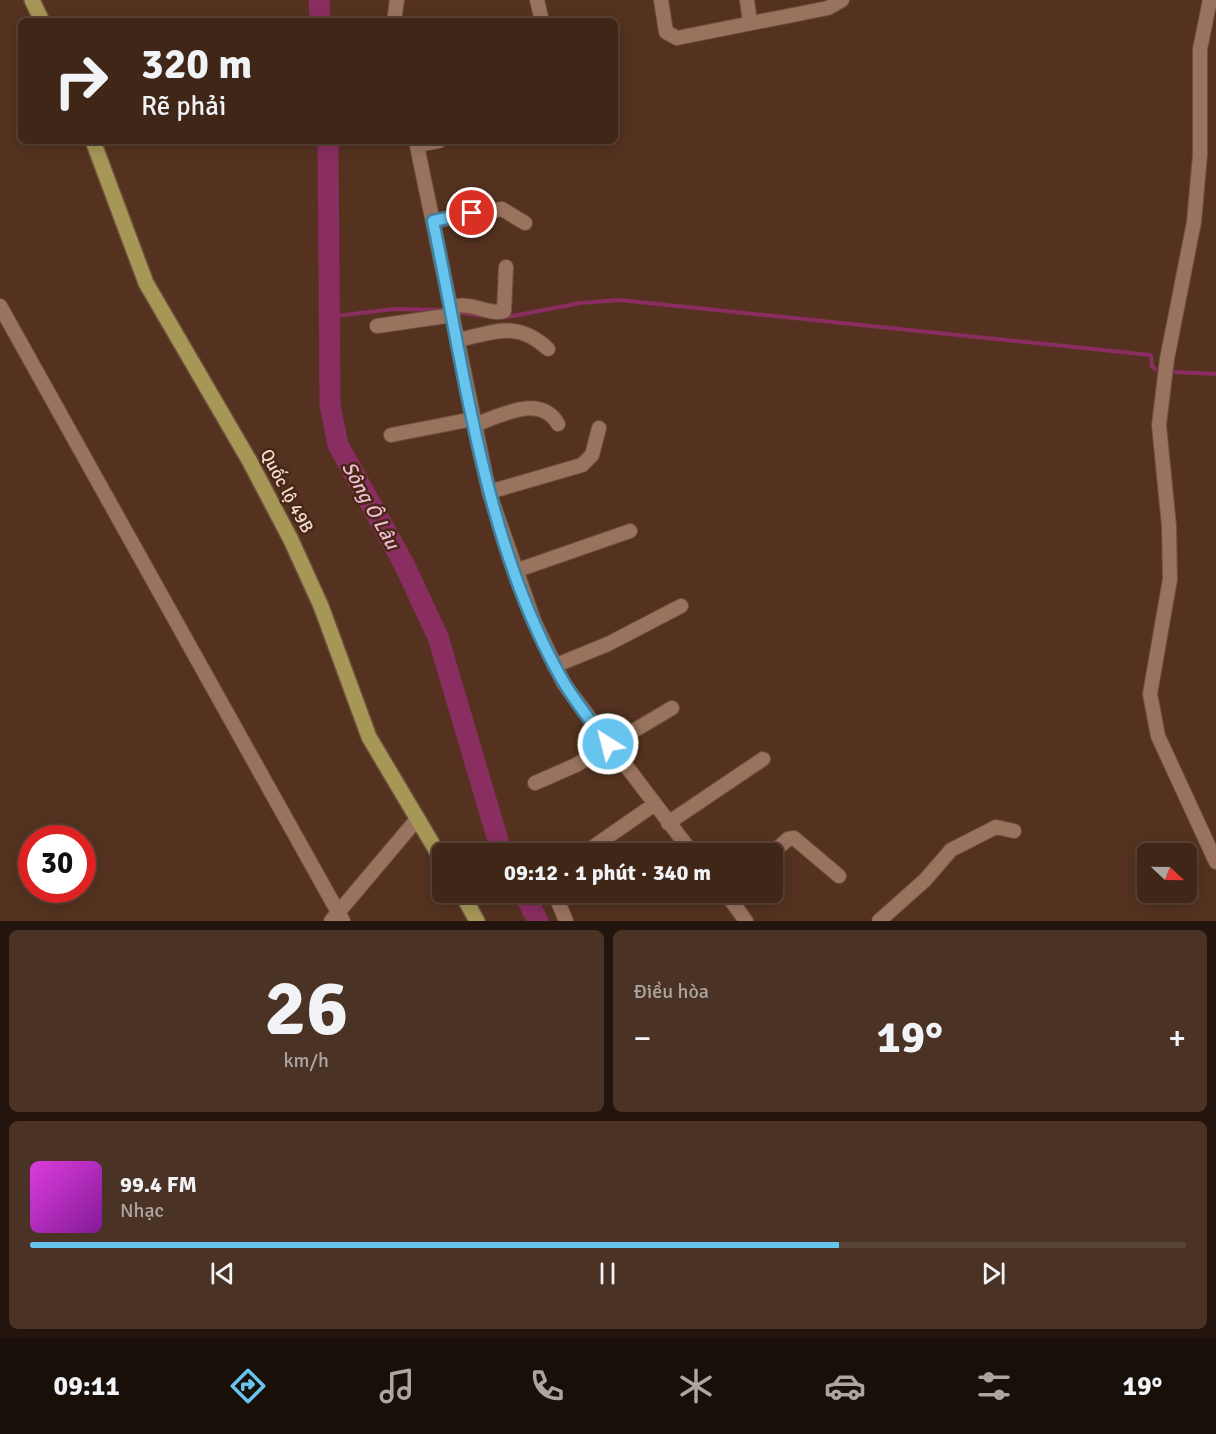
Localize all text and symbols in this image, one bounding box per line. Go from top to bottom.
text: 320 m [141,39,252,90]
icon: right [42,42,120,120]
text: Rẽ phải [141,90,226,123]
pin [446,187,497,238]
icon: arrive [455,196,488,229]
street label: Quốc lộ 49B [256,445,318,537]
water label: Sông Ô Lâu [336,457,405,554]
position arrow [576,712,640,776]
speed limit sign: 30 [18,825,96,903]
north arrow [1137,843,1197,903]
map controls [1137,843,1197,903]
text: 09:12 · 1 phút · 340 m [504,859,711,886]
text: 26 [264,961,348,1057]
text: Điều hòa [634,979,709,1004]
text: 19° [876,1010,943,1065]
text: − [634,1018,651,1059]
text: + [1168,1018,1186,1059]
text: km/h [284,1048,329,1073]
text: 99.4 FM [120,1171,197,1198]
text: Nhạc [120,1198,164,1223]
icon: previous [206,1257,239,1290]
icon: pause [591,1257,624,1290]
icon: next [977,1257,1010,1290]
icon: directions [227,1365,269,1407]
icon: music [376,1365,418,1407]
icon: phone [526,1365,568,1407]
icon: climate [675,1365,717,1407]
icon: car [824,1365,866,1407]
icon: filters [973,1365,1015,1407]
text: 09:11 [54,1370,120,1403]
text: 19° [1122,1370,1162,1403]

